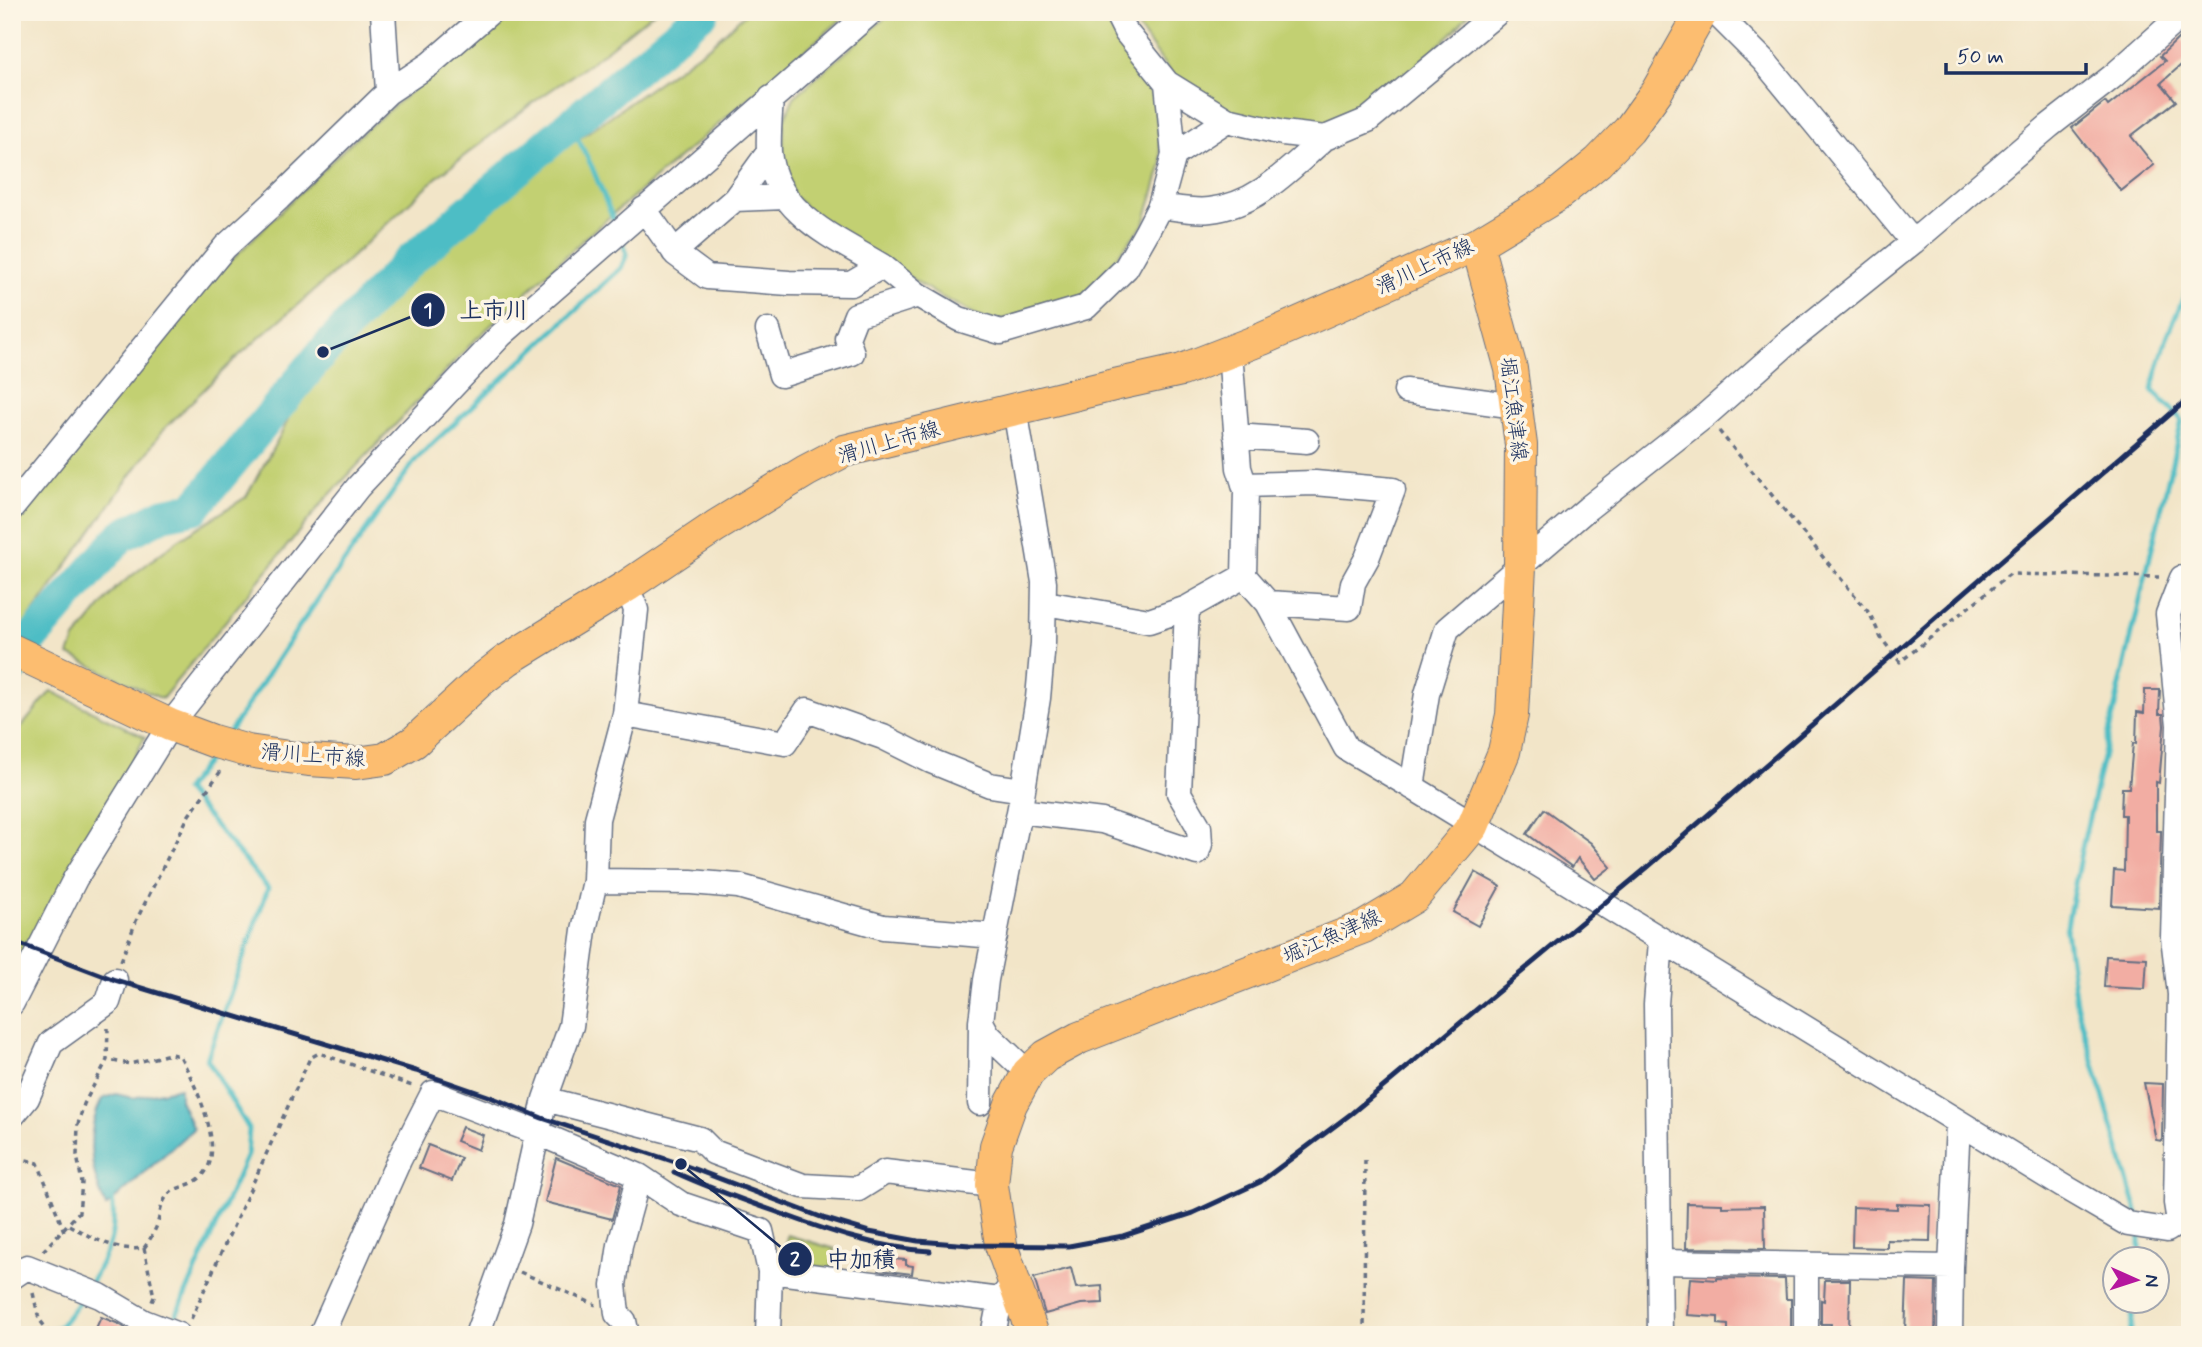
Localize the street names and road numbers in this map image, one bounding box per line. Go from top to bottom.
street label: 滑川上市線 [1372,232,1478,302]
street label: 堀江魚津線 [1493,355,1533,463]
street label: 滑川上市線 [835,415,943,471]
street label: 滑川上市線 [260,738,366,774]
street label: 堀江魚津線 [1278,903,1386,971]

